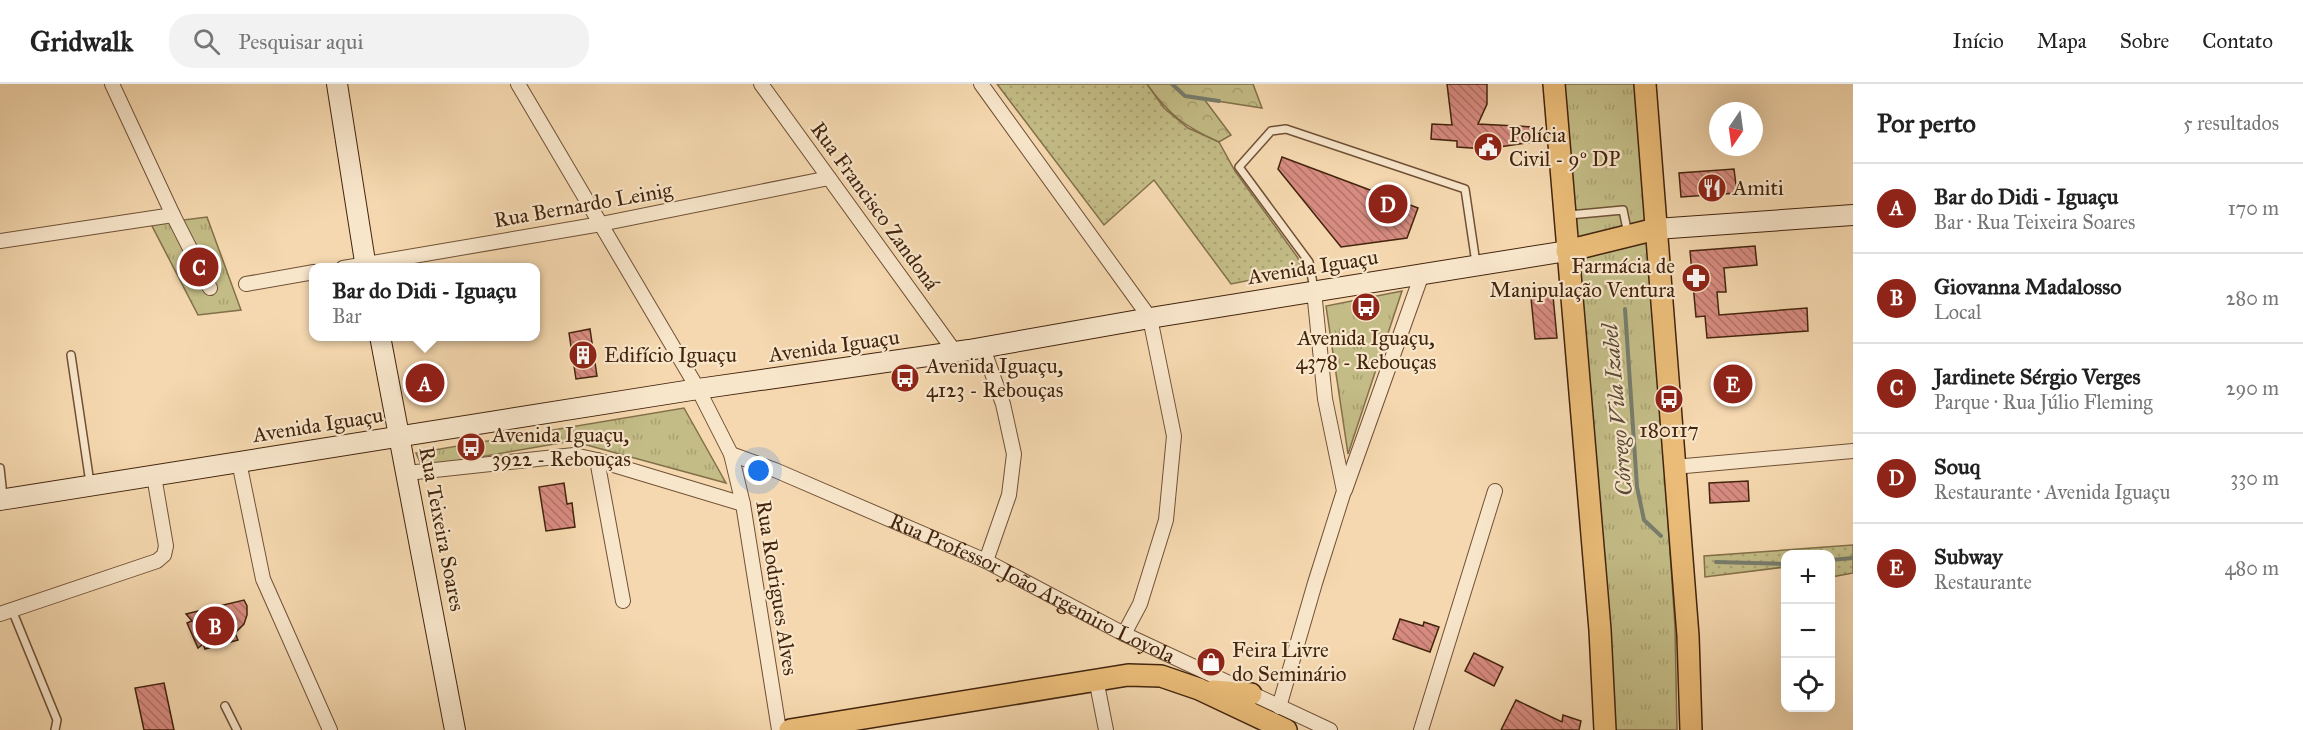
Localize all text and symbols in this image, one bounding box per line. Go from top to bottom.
search box [169,14,589,68]
text: Gridwalk [30,24,133,59]
icon: search [190,25,223,58]
text: Pesquisar aqui [238,28,364,55]
text: Início [1953,28,2004,54]
text: Mapa [2037,28,2087,54]
text: Sobre [2120,28,2169,54]
text: Contato [2202,28,2273,54]
north arrow [1709,102,1763,156]
text: Por perto [1877,107,1976,139]
text: 5 resultados [2183,111,2279,135]
street label: Rua Francisco Zandoná [805,117,945,295]
place label: Polícia Civil - 9º DP [1509,122,1620,172]
public building icon: Polícia Civil - 9º DP [1472,131,1504,163]
restaurant icon: Amiti [1696,172,1728,204]
place label: Amiti [1732,175,1784,201]
street label: Rua Bernardo Leinig [492,176,674,233]
pin: D [1368,182,1408,226]
text: Bar do Didi - Iguaçu [1934,183,2119,210]
text: A [1890,196,1903,220]
text: 170 m [2228,196,2279,220]
text: Bar · Rua Teixeira Soares [1934,210,2135,234]
pin: C [180,244,218,290]
street label: Avenida Iguaçu [1245,244,1380,290]
place label: Farmácia de Manipulação Ventura [1490,253,1675,303]
pharmacy icon: Farmácia de Manipulação Ventura [1680,262,1712,294]
popup [309,263,540,341]
text: Giovanna Madalosso [1934,273,2121,300]
text: Bar do Didi - Iguaçu [332,277,517,304]
text: B [1890,286,1903,310]
text: 280 m [2226,286,2279,310]
bus stop icon: Avenida Iguaçu, 4378 - Rebouças [1350,291,1382,323]
text: Local [1934,300,1981,324]
text: Bar [332,304,361,328]
water label: Córrego Vila Izabel [1596,321,1638,497]
street label: Avenida Iguaçu [766,324,901,368]
place label: Avenida Iguaçu, 4378 - Rebouças [1295,325,1437,375]
building icon: Edifício Iguaçu [567,339,599,371]
place label: Edifício Iguaçu [604,342,737,368]
place label: Avenida Iguaçu, 4123 - Rebouças [925,353,1063,403]
pin: A [406,360,444,406]
bus stop icon: Avenida Iguaçu, 4123 - Rebouças [889,362,921,394]
pin: E [1714,362,1752,406]
text: Jardinete Sérgio Verges [1934,363,2141,390]
text: C [1890,376,1903,400]
text: 290 m [2226,376,2279,400]
bus stop icon: 180117 [1653,383,1685,415]
text: Parque · Rua Júlio Fleming [1934,390,2153,414]
street label: Avenida Iguaçu [250,402,385,448]
place label: 180117 [1639,417,1699,443]
place label: Avenida Iguaçu, 3922 - Rebouças [491,422,631,472]
bus stop icon: Avenida Iguaçu, 3922 - Rebouças [455,431,487,463]
street label: Rua Teixeira Soares [413,444,471,614]
text: Souq [1934,453,1980,480]
your location [744,456,773,485]
text: D [1889,466,1904,490]
text: 330 m [2230,466,2279,490]
text: Restaurante · Avenida Iguaçu [1934,480,2170,504]
street label: Rua Rodrigues Alves [750,499,804,677]
street label: Rua Professor João Argemiro Loyola [885,508,1179,669]
text: Subway [1934,543,2003,570]
map controls [1781,550,1835,712]
button: + [1781,550,1835,604]
text: E [1889,556,1904,580]
text: 480 m [2224,556,2279,580]
text: Restaurante [1934,570,2032,594]
pin: B [196,604,234,648]
button: − [1781,604,1835,658]
place label: Feira Livre do Seminário [1232,637,1347,687]
shop icon: Feira Livre do Seminário [1195,646,1227,678]
button: locate [1781,658,1835,712]

